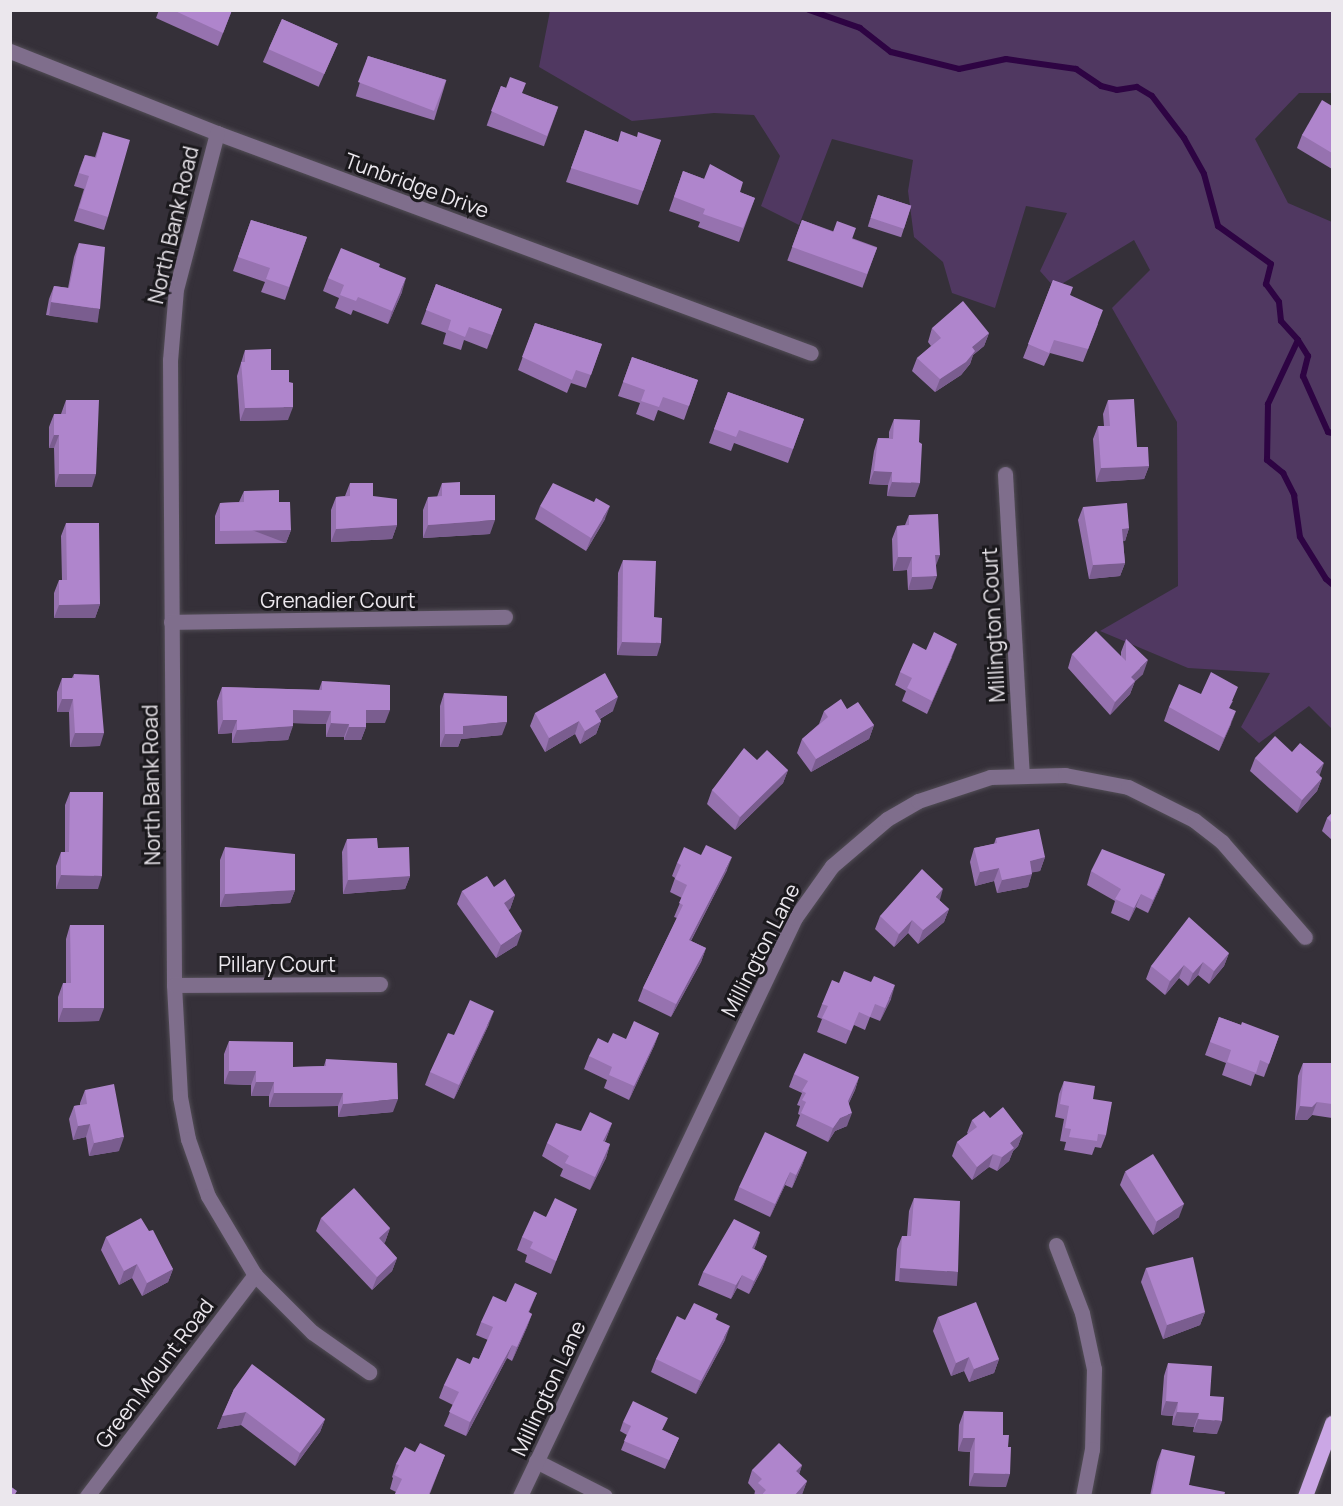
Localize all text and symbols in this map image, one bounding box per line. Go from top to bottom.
street label: North Bank Road [143,144,203,306]
street label: Tunbridge Drive [341,147,493,223]
street label: Millington Court [976,547,1010,703]
street label: Grenadier Court [260,587,416,613]
street label: North Bank Road [137,704,165,866]
street label: Millington Lane [716,879,804,1021]
street label: Pillary Court [218,951,336,977]
street label: Green Mount Road [90,1293,218,1453]
street label: Millington Lane [506,1316,590,1460]

